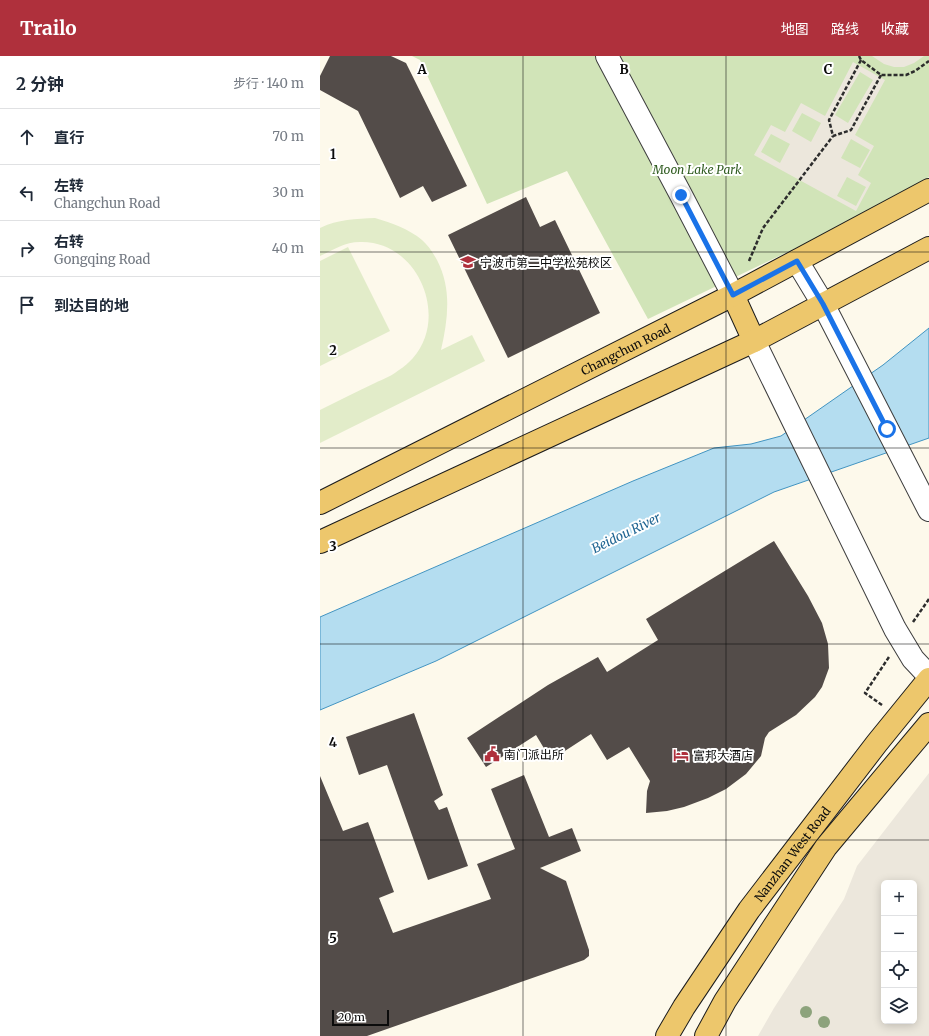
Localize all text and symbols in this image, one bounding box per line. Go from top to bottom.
text: Trailo [20,16,77,40]
text: 地图 [781,20,809,38]
text: 路线 [831,20,859,38]
text: 收藏 [881,20,909,38]
text: A [416,61,427,78]
text: B [619,61,629,78]
text: C [824,61,833,78]
text: 2 分钟 [16,73,64,95]
text: 步行 · 140 m [233,75,304,92]
icon: ahead [16,126,38,148]
text: 直行 [54,128,84,147]
text: 70 m [273,128,304,145]
text: 1 [330,146,336,163]
park label: Moon Lake Park [652,162,742,177]
text: 左转 [54,176,84,195]
icon: left [16,182,38,204]
text: 30 m [272,184,304,201]
route end [672,186,690,204]
text: Changchun Road [54,195,160,212]
text: 右转 [54,232,84,251]
icon: right [16,238,38,260]
text: 40 m [272,240,304,257]
text: Gongqing Road [54,251,150,268]
school or university icon: 宁波市第二中学松苑校区 [459,253,477,271]
place label: 宁波市第二中学松苑校区 [480,255,612,270]
icon: arrive [16,294,38,316]
text: 到达目的地 [54,296,129,315]
street label: Changchun Road [578,320,673,378]
text: 2 [329,342,337,359]
route start [878,420,896,438]
water label: Beidou River [589,509,664,557]
text: 3 [329,538,337,555]
text: 4 [329,734,338,751]
public building icon: 南门派出所 [483,745,501,763]
hotel icon: 富邦大酒店 [672,746,690,764]
place label: 南门派出所 [504,747,564,762]
place label: 富邦大酒店 [693,748,753,763]
street label: Nanzhan West Road [751,804,833,904]
map controls [881,880,917,1024]
button: + [881,880,917,916]
button: − [881,916,917,952]
text: 5 [329,930,337,947]
button: locate [881,952,917,988]
button: layers [881,988,917,1024]
scale bar [332,1008,389,1027]
text: 20 m [338,1010,365,1024]

